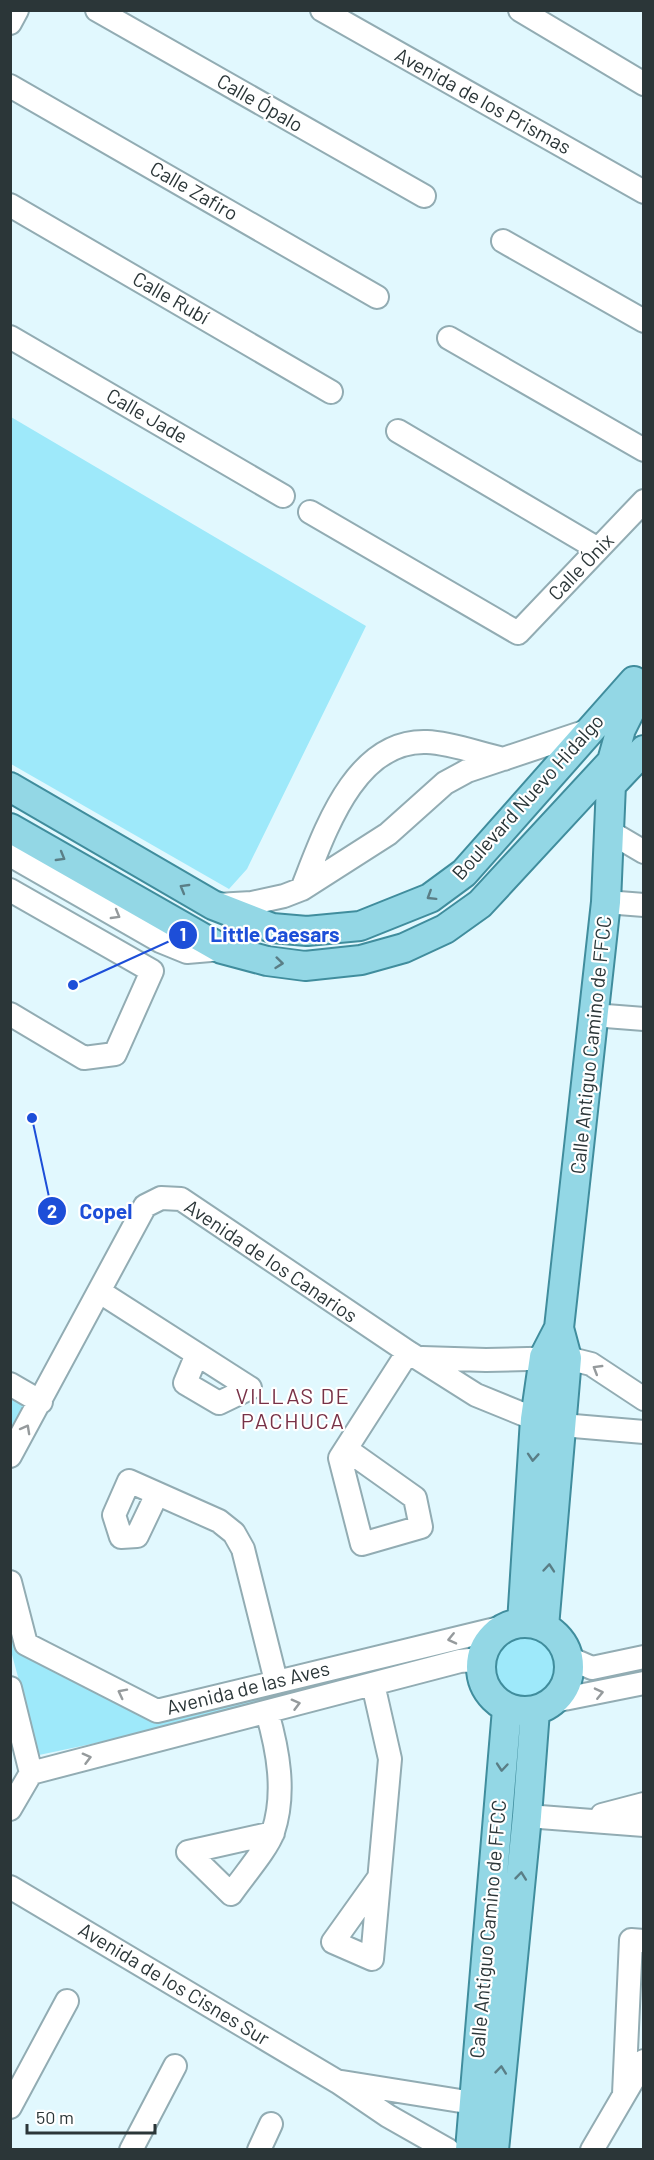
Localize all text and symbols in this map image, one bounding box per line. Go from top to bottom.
street label: Avenida de los Prismas [391,42,576,158]
street label: Calle Ópalo [213,68,308,136]
street label: Calle Zafiro [146,155,243,225]
street label: Calle Rubí [129,266,214,329]
street label: Calle Jade [103,382,192,448]
street label: Calle Ónix [542,527,618,605]
street label: Boulevard Nuevo Hidalgo [446,708,608,884]
one-way arrow [55,850,65,861]
one-way arrow [180,884,190,895]
one-way arrow [427,889,437,901]
one-way arrow [110,908,120,920]
callout: Little Caesars [168,915,352,954]
street label: Calle Antiguo Camino de FFCC [565,915,616,1175]
text: Little Caesars [210,921,340,946]
text: 1 [180,923,186,945]
one-way arrow [274,956,283,968]
callout: Copel [37,1192,144,1231]
street label: Avenida de los Canarios [181,1193,363,1327]
text: Copel [80,1198,132,1223]
text: 2 [47,1200,57,1222]
one-way arrow [593,1364,603,1376]
district label: VILLAS DE PACHUCA [236,1382,350,1433]
one-way arrow [19,1425,30,1435]
one-way arrow [526,1452,539,1461]
one-way arrow [542,1564,555,1573]
one-way arrow [447,1632,457,1645]
street label: Avenida de las Aves [164,1655,332,1719]
one-way arrow [594,1688,604,1701]
one-way arrow [118,1689,129,1700]
one-way arrow [290,1699,301,1711]
one-way arrow [82,1753,92,1766]
one-way arrow [496,1762,509,1771]
street label: Calle Antiguo Camino de FFCC [464,1799,510,2059]
one-way arrow [514,1872,527,1881]
street label: Avenida de los Cisnes Sur [75,1917,274,2050]
one-way arrow [494,2066,507,2075]
scale bar [27,2097,154,2135]
text: 50 m [36,2106,74,2128]

